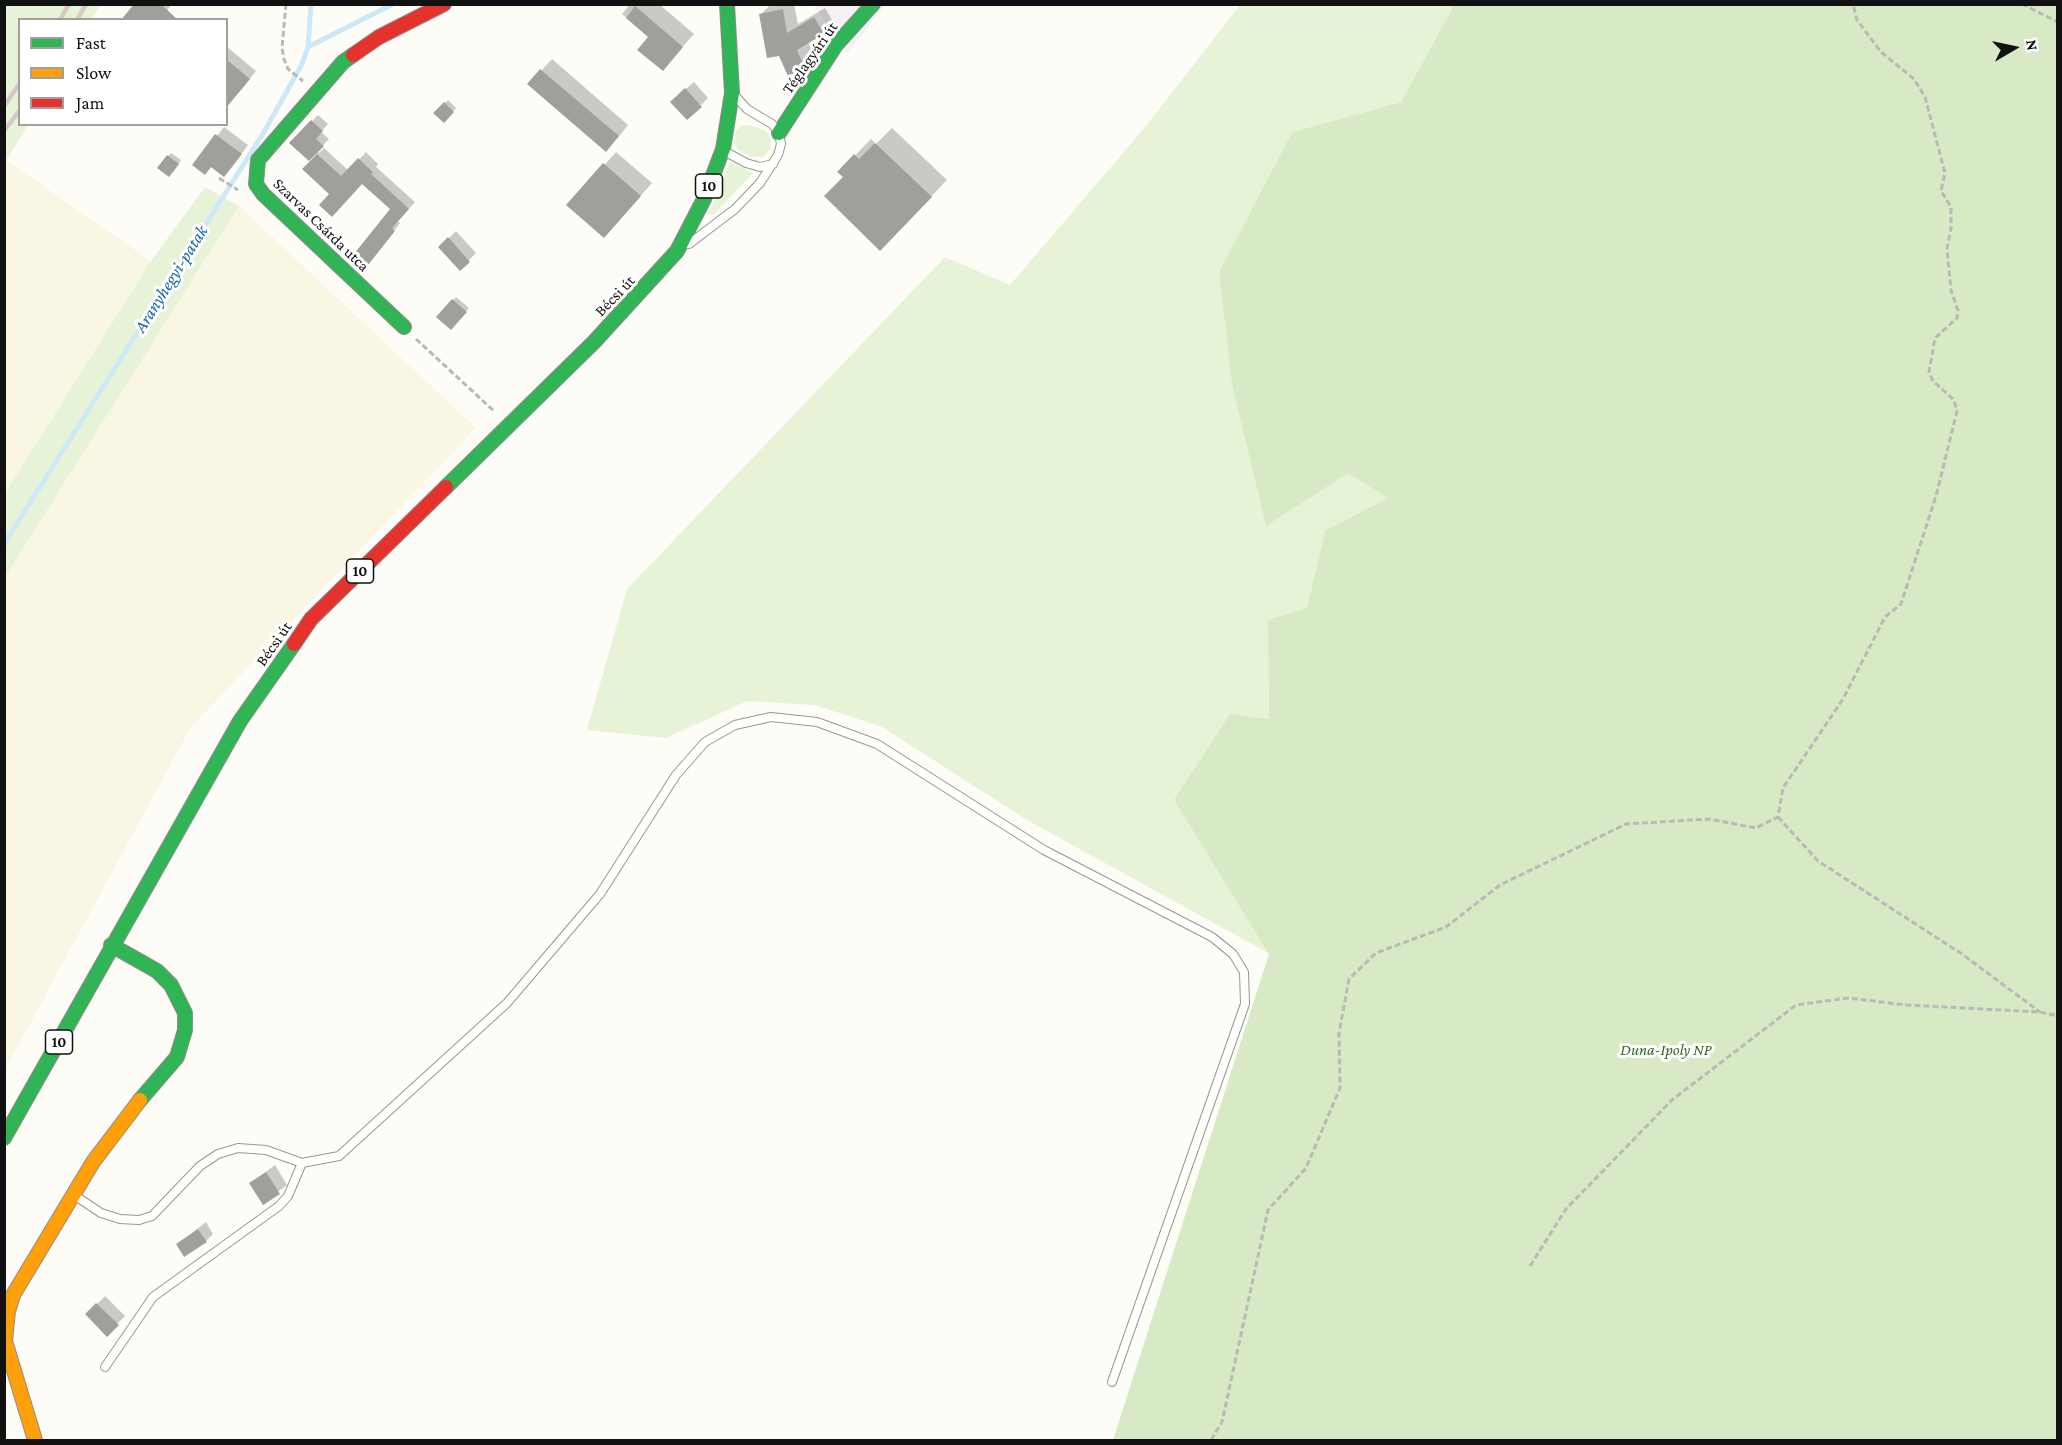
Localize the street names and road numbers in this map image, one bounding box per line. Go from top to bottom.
street label: Téglagyári út [778,18,842,98]
street label: Szarvas Csárda utca [269,174,373,276]
road number: 10 [696,174,722,198]
street label: Bécsi út [591,271,639,321]
road number: 10 [346,559,374,583]
street label: Bécsi út [252,618,296,670]
road number: 10 [46,1030,72,1054]

